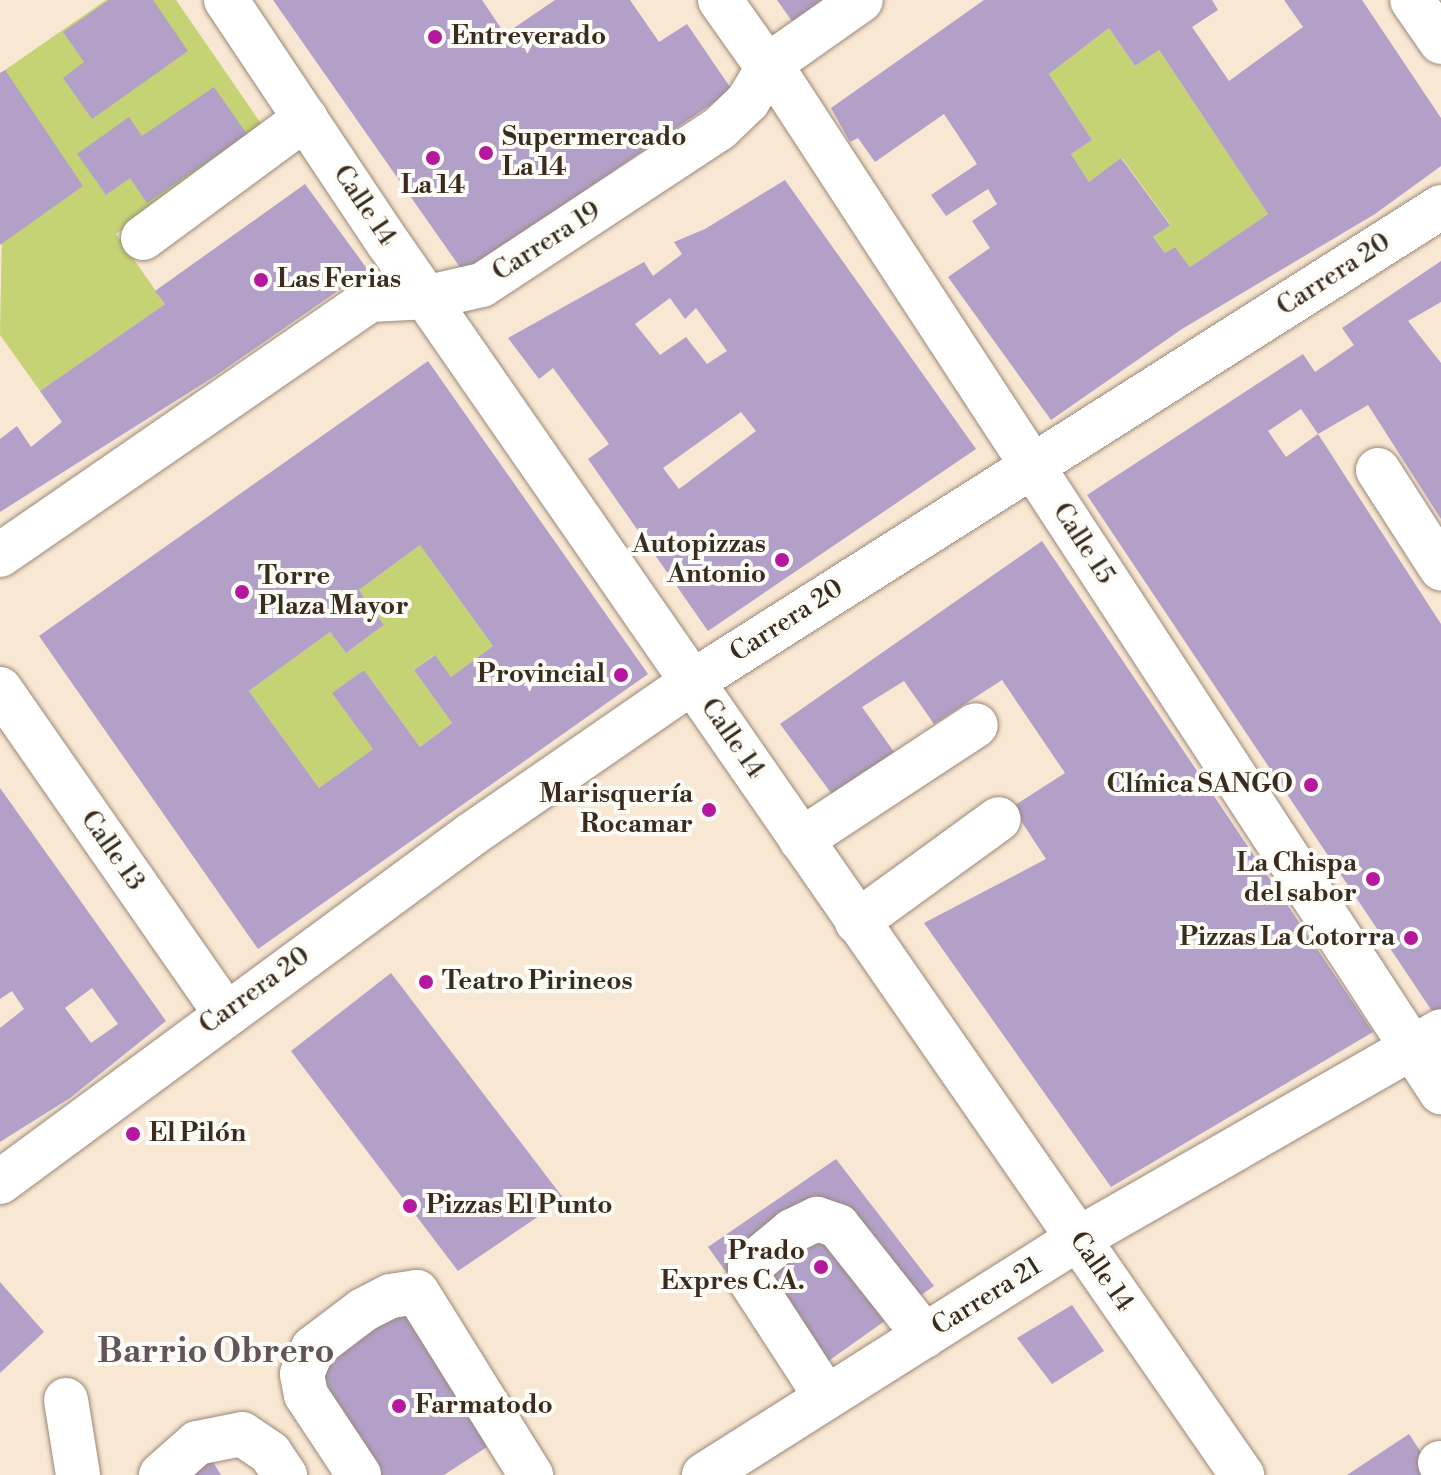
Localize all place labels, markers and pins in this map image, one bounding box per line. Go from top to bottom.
place label: Entreverado [451,21,606,53]
marker: Entreverado [426,28,444,46]
place label: Supermercado La 14 [502,122,687,184]
marker: Supermercado La 14 [477,144,495,162]
marker: La 14 [424,149,442,167]
place label: La 14 [401,170,465,202]
place label: Las Ferias [277,264,401,296]
marker: Las Ferias [252,271,270,289]
place label: Autopizzas Antonio [632,529,766,590]
marker: Autopizzas Antonio [773,551,791,569]
place label: Torre Plaza Mayor [258,561,409,622]
marker: Torre Plaza Mayor [233,583,251,601]
place label: Provincial [477,659,605,691]
marker: Provincial [612,666,630,684]
place label: Clínica SANGO [1106,769,1293,801]
marker: Clínica SANGO [1300,774,1322,796]
place label: Marisquería Rocamar [539,779,693,840]
marker: Marisquería Rocamar [700,801,718,819]
place label: La Chispa del sabor [1236,848,1357,910]
marker: La Chispa del sabor [1364,870,1382,888]
place label: Pizzas La Cotorra [1180,922,1395,954]
marker: Pizzas La Cotorra [1402,929,1420,947]
place label: Teatro Pirineos [442,966,633,998]
marker: Teatro Pirineos [417,973,435,991]
place label: El Pilón [149,1118,246,1150]
marker: El Pilón [124,1125,142,1143]
place label: Pizzas El Punto [426,1190,613,1222]
marker: Pizzas El Punto [401,1197,419,1215]
place label: Prado Expres C.A. [660,1236,805,1298]
marker: Prado Expres C.A. [812,1258,830,1276]
place label: Farmatodo [415,1390,553,1422]
marker: Farmatodo [390,1397,408,1415]

